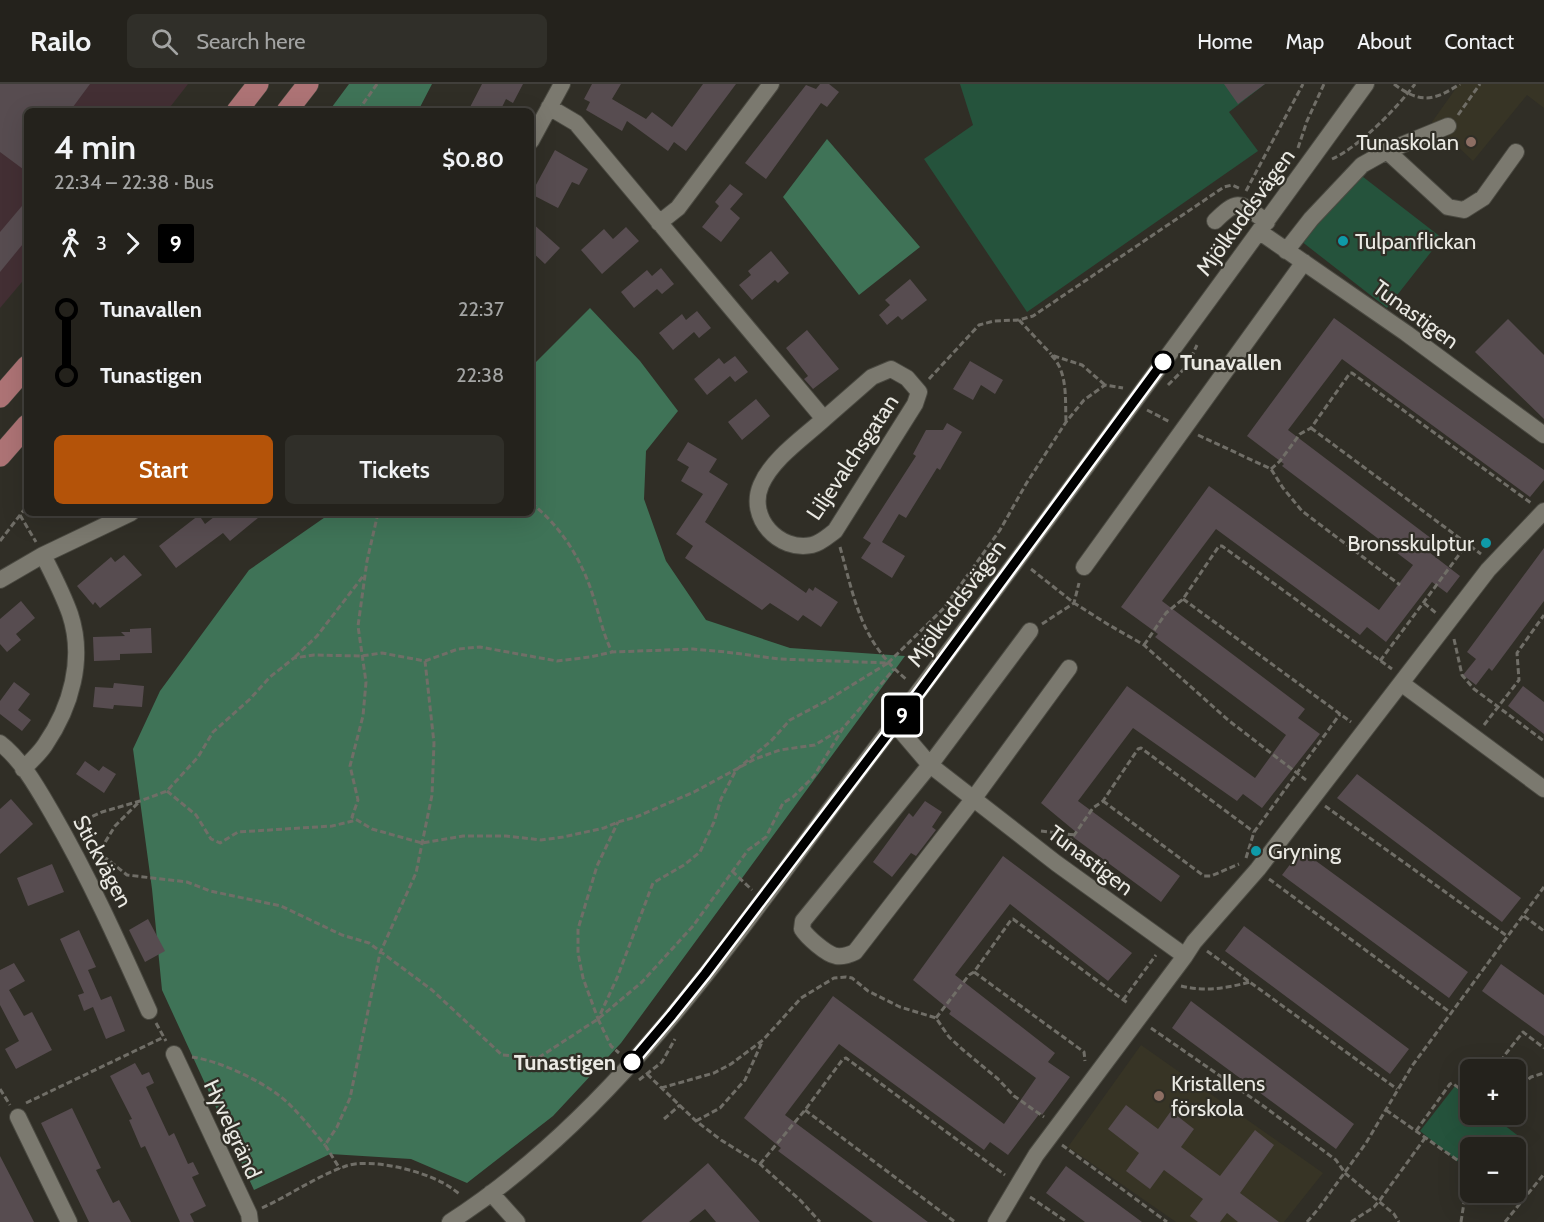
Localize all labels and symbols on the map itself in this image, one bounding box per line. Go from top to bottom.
place label: Tunaskolan [1356,129,1459,156]
marker: Tunaskolan [1464,135,1478,149]
street label: Mjölkuddsvägen [1190,144,1300,281]
place label: Tulpanflickan [1355,228,1476,255]
marker: Tulpanflickan [1336,234,1350,248]
street label: Tunastigen [1367,274,1464,355]
place label: Tunavallen [1180,349,1282,376]
marker: Tunavallen [1152,351,1174,373]
street label: Liljevalchsgatan [801,389,904,525]
place label: Bronsskulptur [1347,530,1474,557]
street label: Mjölkuddsvägen [901,535,1011,672]
marker: Bronsskulptur [1479,536,1493,550]
line badge: 9 [882,696,922,734]
street label: Stickvägen [67,811,138,912]
street label: Tunastigen [1043,820,1139,901]
place label: Gryning [1268,838,1342,865]
marker: Gryning [1249,844,1263,858]
place label: Tunastigen [514,1049,616,1076]
marker: Tunastigen [621,1051,643,1073]
place label: Kristallens förskola [1171,1070,1265,1122]
street label: Hyvelgränd [198,1075,267,1183]
marker: Kristallens förskola [1152,1089,1166,1103]

